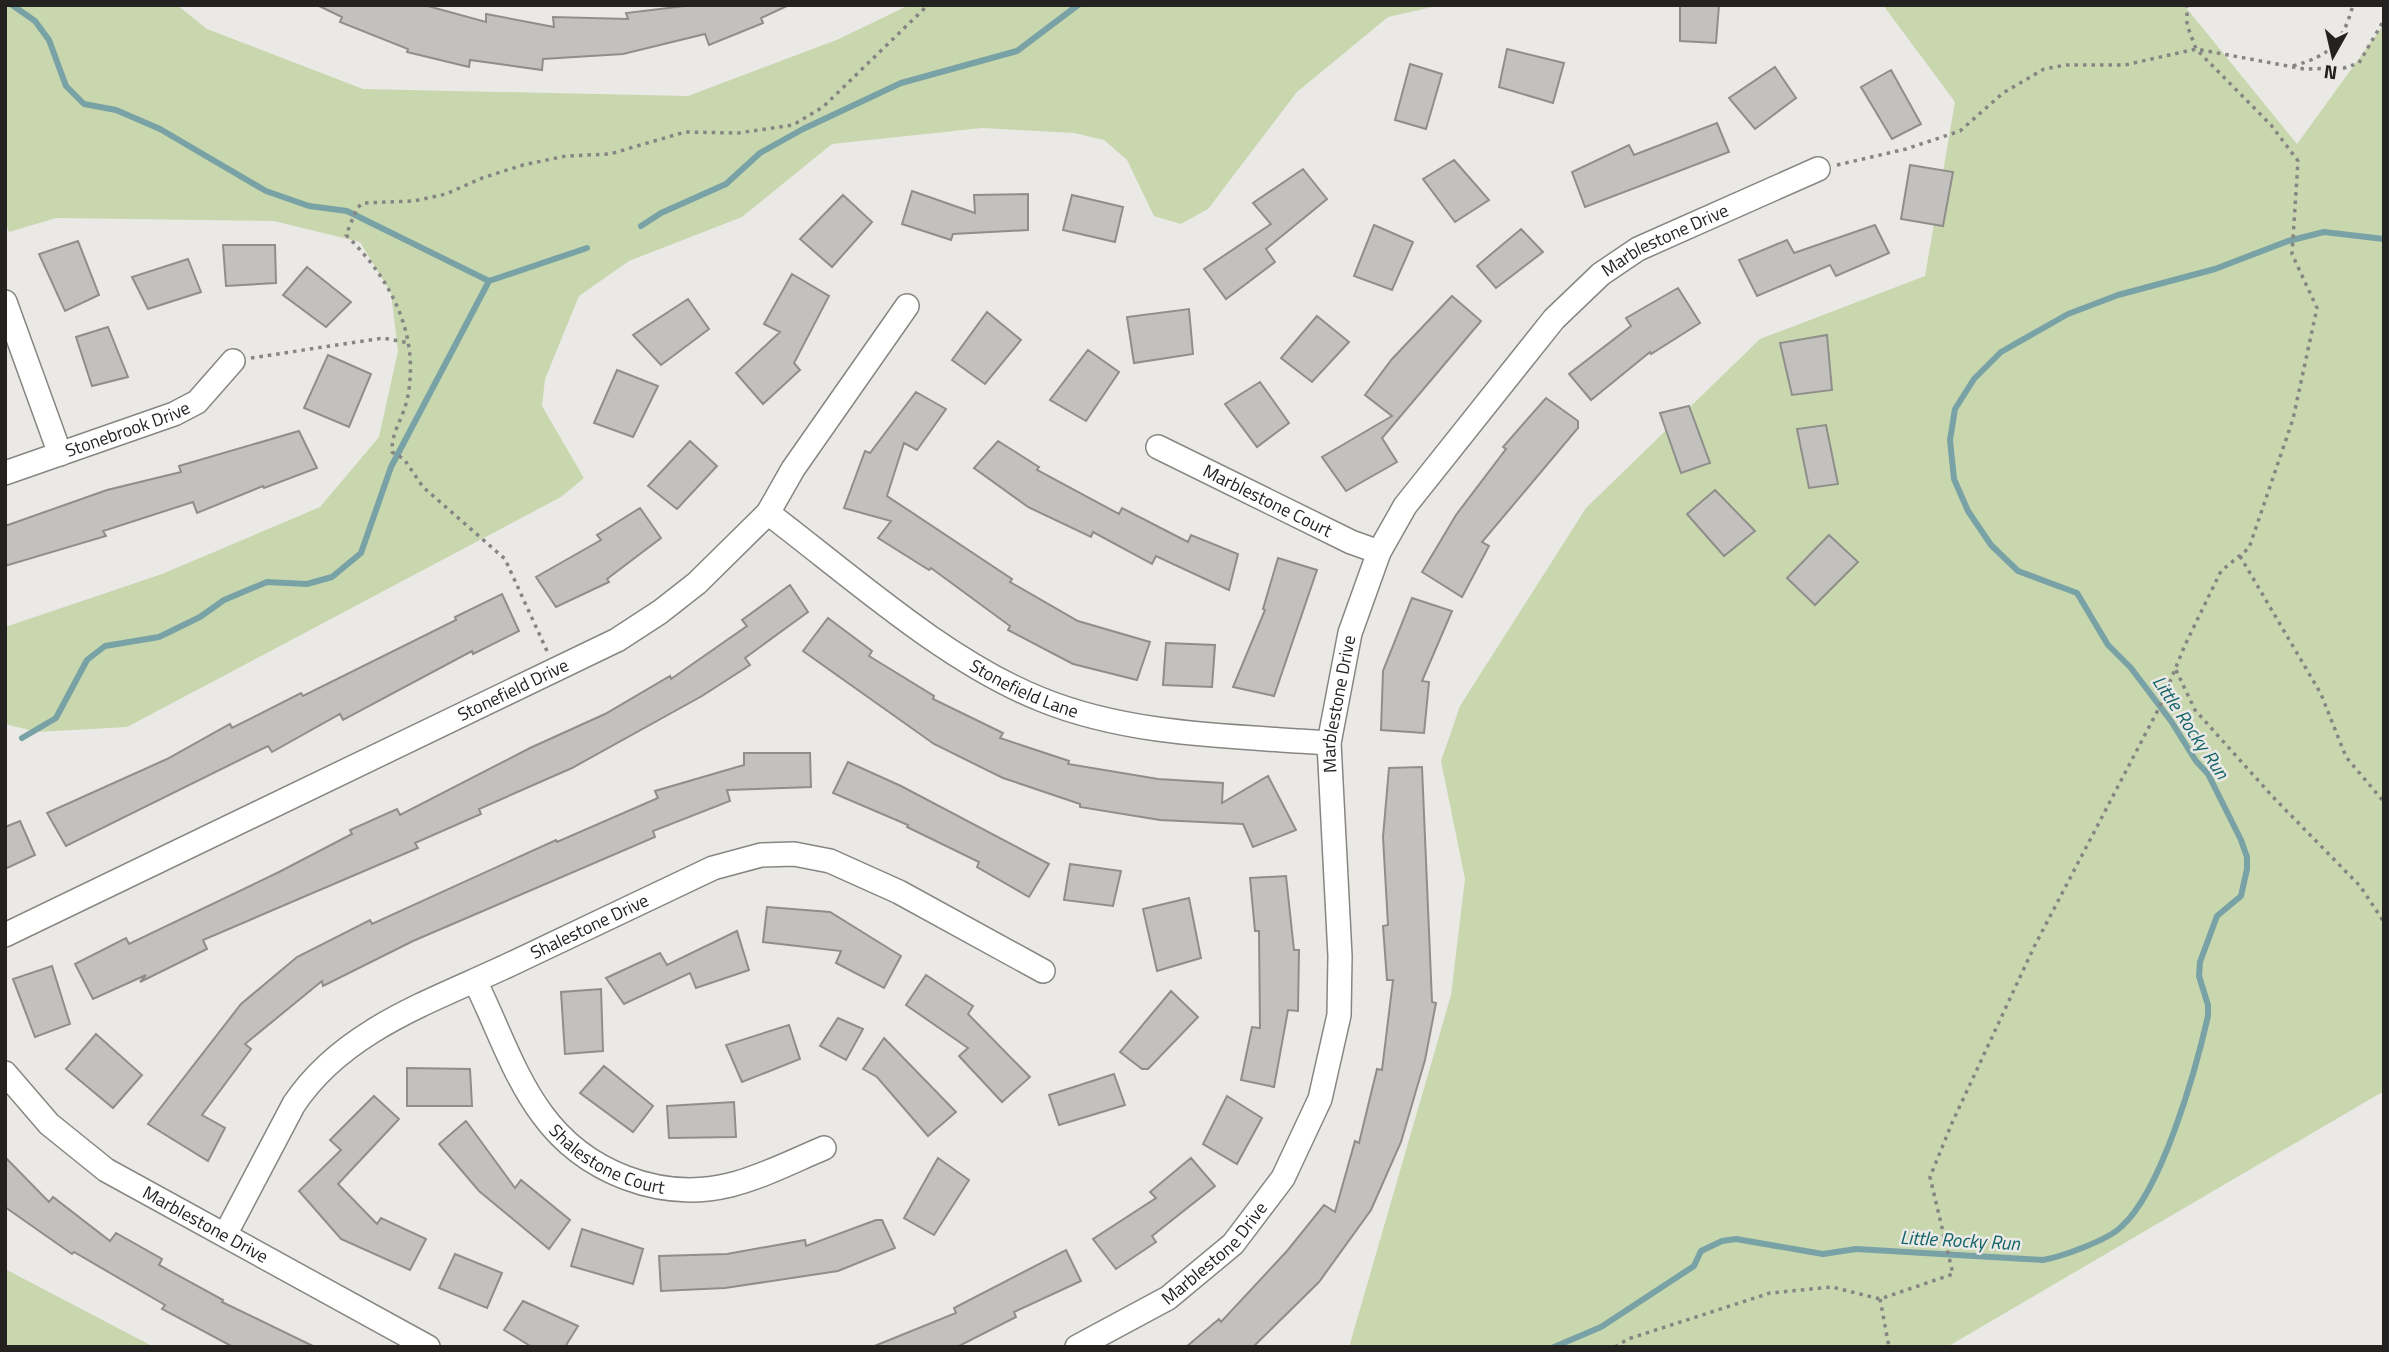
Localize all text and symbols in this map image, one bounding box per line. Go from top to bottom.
north arrow [2298,21,2368,91]
text: N [2322,58,2339,89]
street label: Marblestone Drive [1596,197,1733,283]
street label: Stonebrook Drive [61,394,195,464]
street label: Marblestone Court [1198,457,1338,544]
street label: Marblestone Drive [1315,633,1362,774]
street label: Stonefield Drive [453,651,573,728]
street label: Stonefield Lane [965,652,1082,725]
water label: Little Rocky Run [2146,669,2237,785]
street label: Shalestone Drive [526,887,653,966]
street label: Shalestone Court [543,1118,667,1201]
street label: Marblestone Drive [138,1179,273,1270]
street label: Marblestone Drive [1155,1196,1273,1311]
water label: Little Rocky Run [1899,1222,2021,1257]

